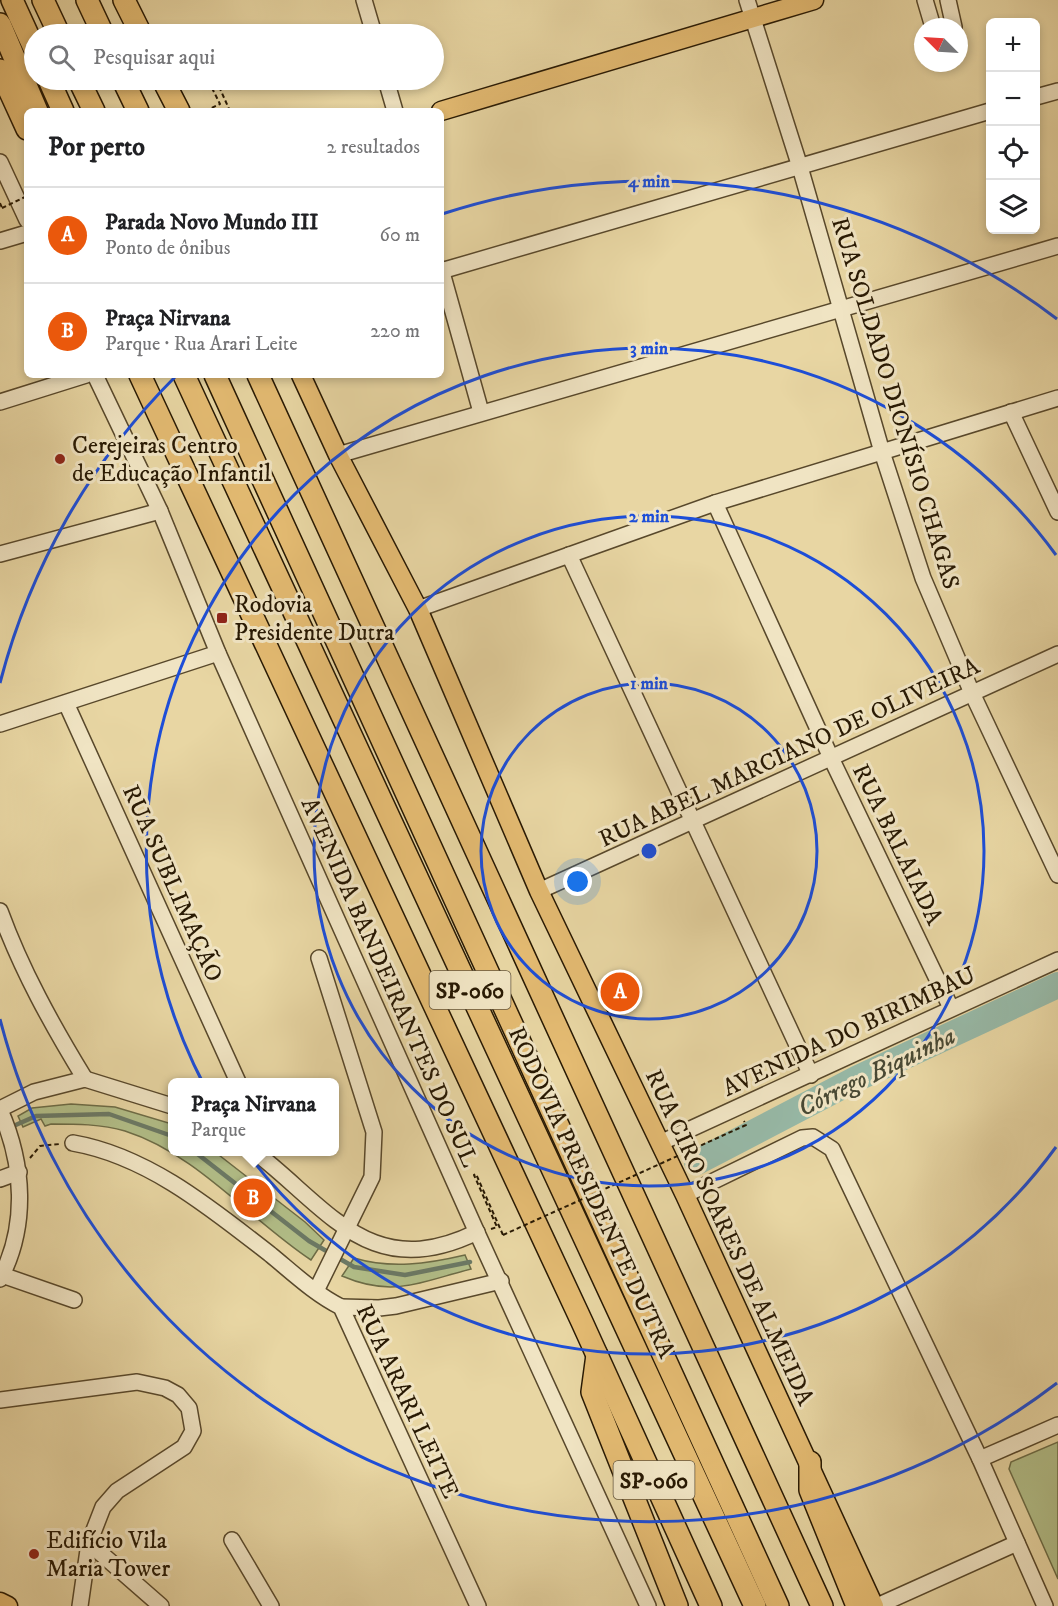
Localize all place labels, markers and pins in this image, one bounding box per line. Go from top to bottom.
place label: Cerejeiras Centro de Educação Infantil [72,431,272,489]
marker: Cerejeiras Centro de Educação Infantil [53,452,67,466]
place label: Rodovia Presidente Dutra [234,590,395,648]
marker: Rodovia Presidente Dutra [215,611,229,625]
centre of rings [639,841,659,861]
pin: A [600,970,640,1014]
pin: B [234,1176,272,1220]
place label: Edifício Vila Maria Tower [46,1526,170,1584]
marker: Edifício Vila Maria Tower [27,1547,41,1561]

